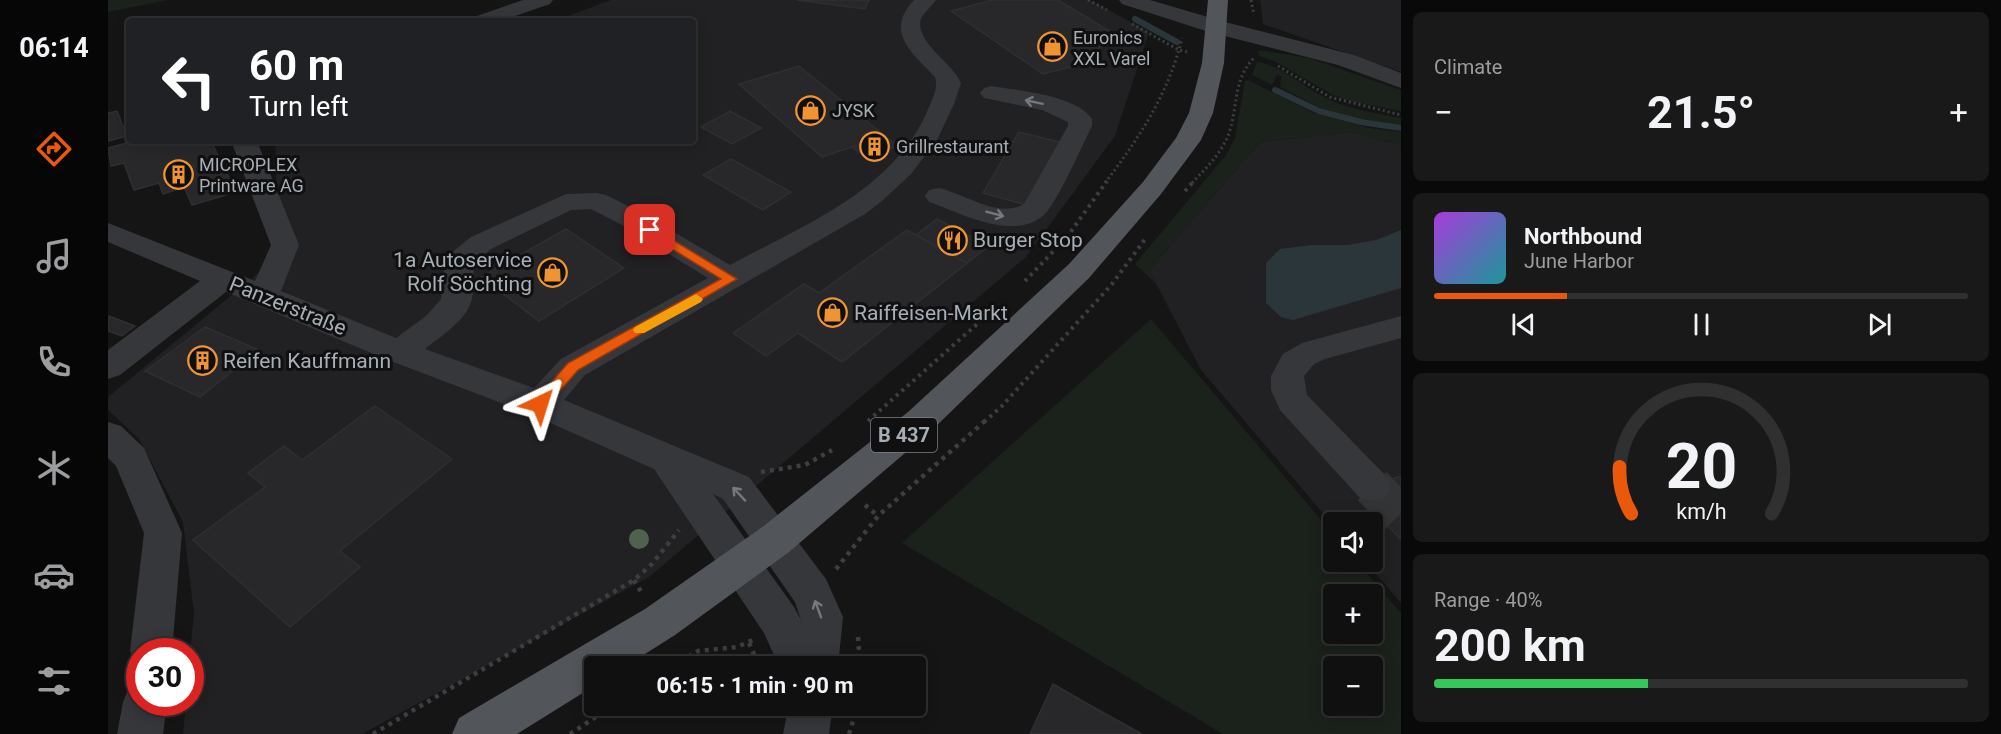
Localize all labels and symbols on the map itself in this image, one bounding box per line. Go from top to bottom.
place label: Euronics XXL Varel [1073,27,1150,69]
shop icon: Euronics XXL Varel [1036,31,1068,63]
shop icon: JYSK [795,94,827,126]
one-way arrow [1025,96,1044,107]
place label: JYSK [832,100,875,121]
building icon: Grillrestaurant [859,130,891,162]
place label: Grillrestaurant [896,136,1009,157]
place label: MICROPLEX Printware AG [199,154,304,196]
building icon: MICROPLEX Printware AG [162,158,194,190]
pin [624,204,675,255]
one-way arrow [985,208,1004,220]
restaurant icon: Burger Stop [936,224,968,256]
place label: Burger Stop [973,228,1083,252]
place label: 1a Autoservice Rolf Söchting [393,248,532,296]
shop icon: 1a Autoservice Rolf Söchting [537,256,569,288]
street label: Panzerstraße [226,272,350,340]
shop icon: Raiffeisen-Markt [817,297,849,329]
place label: Raiffeisen-Markt [854,301,1008,325]
building icon: Reifen Kauffmann [186,345,218,377]
place label: Reifen Kauffmann [223,349,391,373]
position arrow [508,372,572,436]
road number: B 437 [871,418,937,452]
one-way arrow [732,486,746,501]
one-way arrow [812,600,823,618]
speed limit sign: 30 [126,638,204,716]

